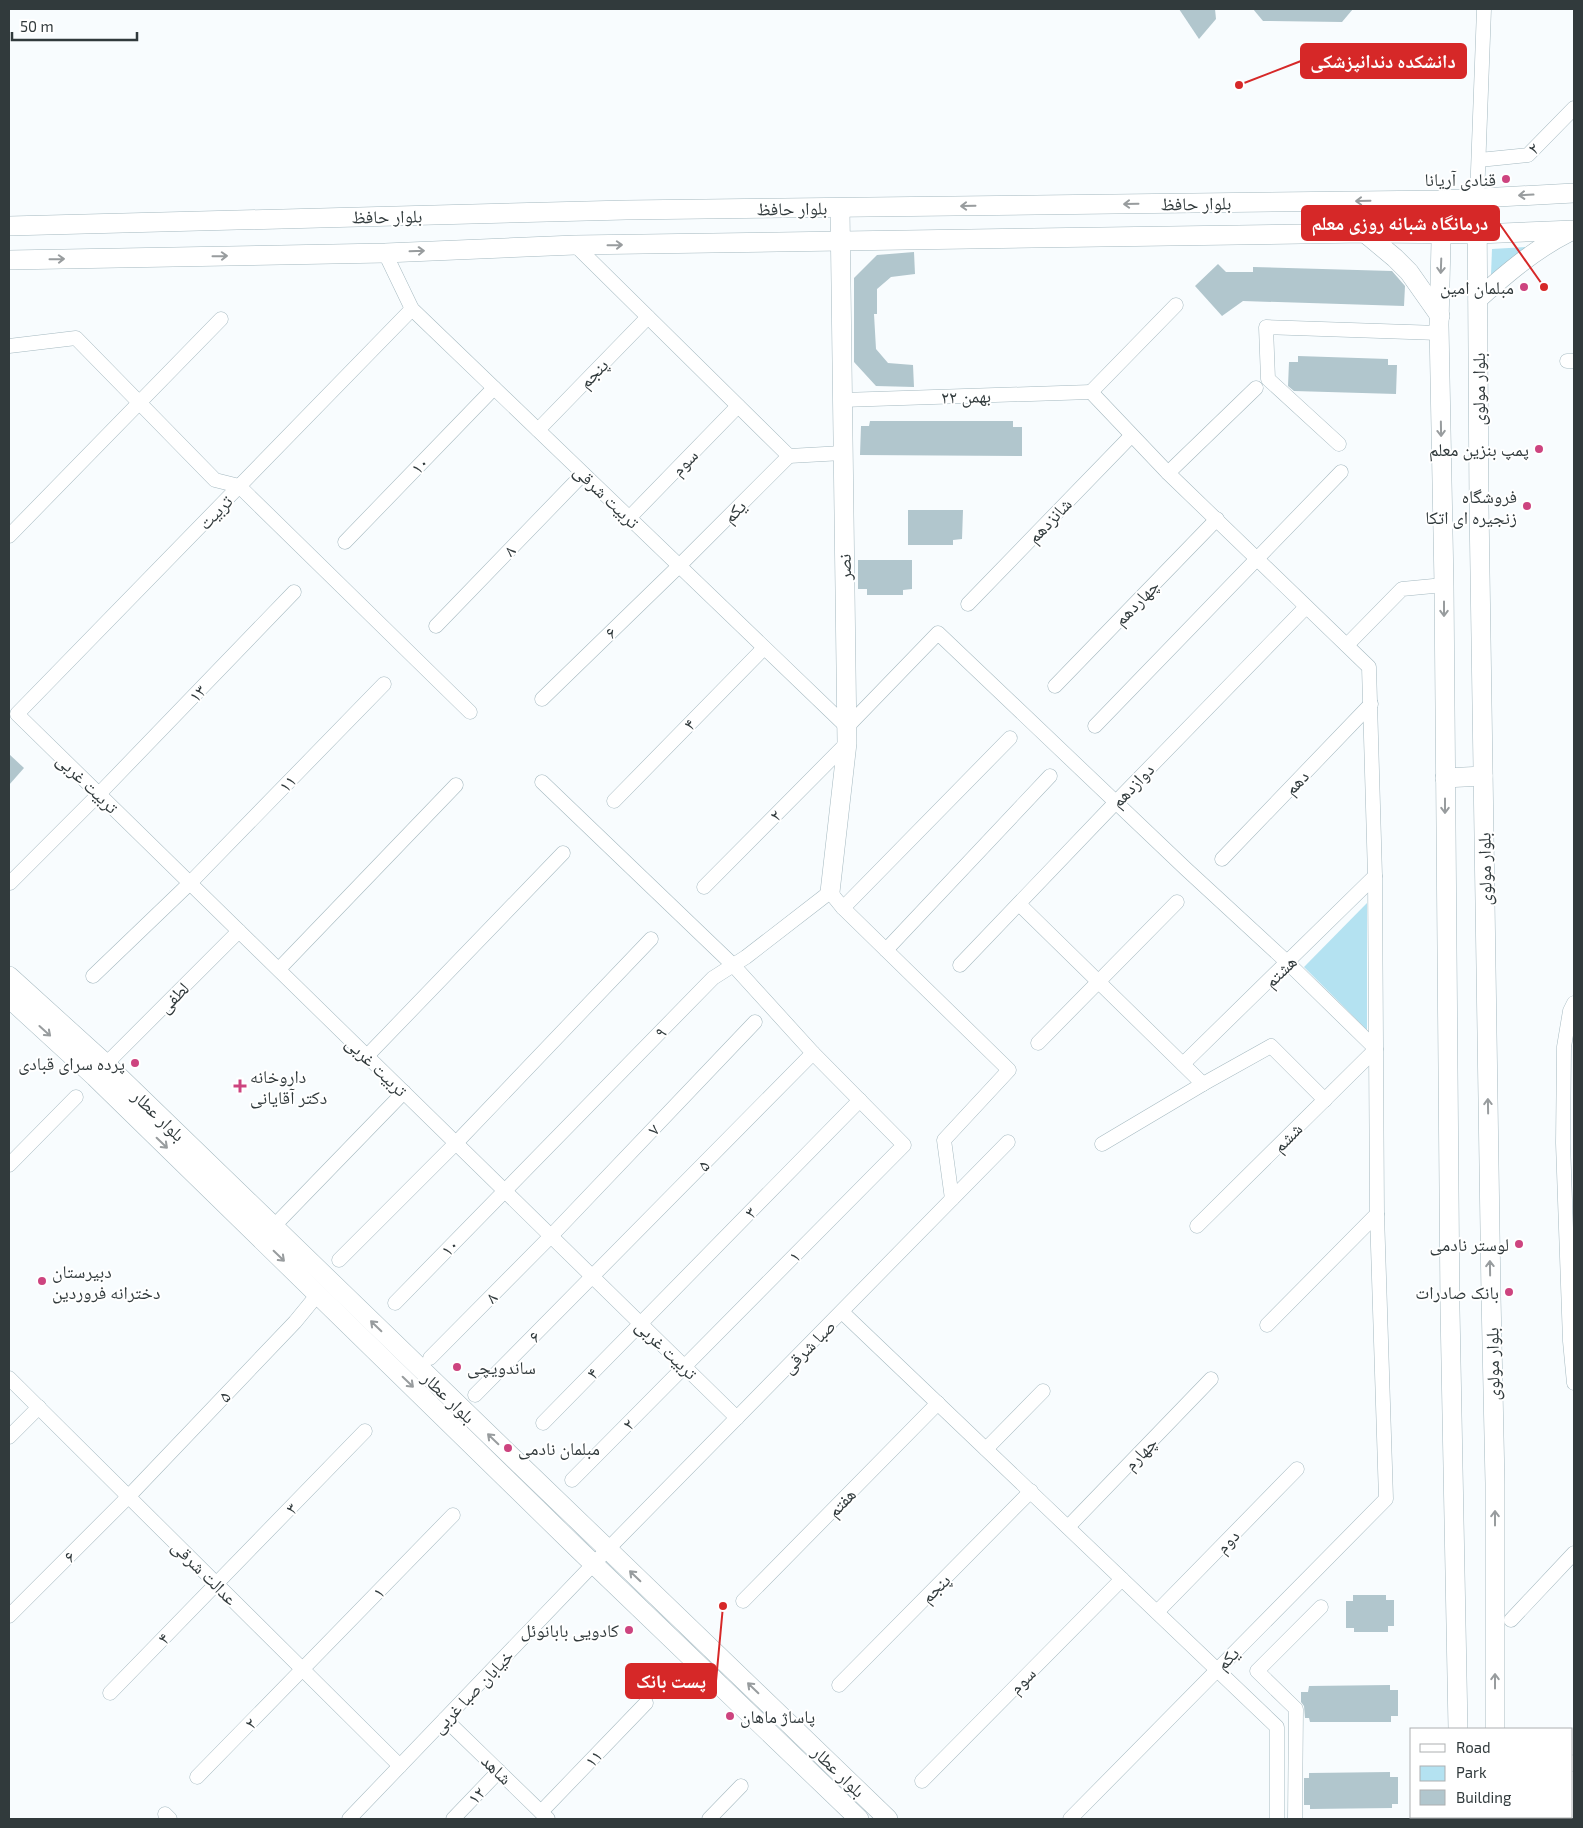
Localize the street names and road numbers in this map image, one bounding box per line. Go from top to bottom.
street label: ۲ [1523,137,1543,159]
street label: بلوار حافظ [1161,191,1232,215]
street label: بلوار حافظ [757,196,828,220]
street label: بلوار حافظ [352,204,423,228]
street label: بلوار مولوی [1467,352,1490,426]
street label: پنجم [574,354,614,394]
street label: ۲۲ بهمن [941,384,991,409]
street label: سوم [666,444,703,481]
street label: ۱۰ [405,452,433,478]
street label: تربیت شرقی [569,459,644,533]
street label: تربیت [193,490,237,534]
street label: شانزدهم [1022,493,1077,549]
street label: یکم [718,495,752,529]
street label: ۸ [498,539,520,561]
street label: نصر [833,554,855,581]
street label: چهاردهم [1109,574,1165,631]
street label: ۶ [599,621,621,643]
street label: ۱۳ [183,680,211,706]
street label: ۴ [678,713,700,735]
street label: تربیت غربی [52,748,123,818]
street label: دوازدهم [1106,758,1160,813]
street label: دهم [1279,765,1314,800]
street label: ۱۱ [273,770,301,796]
street label: ۲ [764,804,786,826]
street label: بلوار مولوی [1472,832,1497,906]
street label: هشتم [1259,950,1302,993]
street label: لطفی [153,977,194,1018]
street label: ۹ [649,1021,671,1043]
street label: تربیت غربی [341,1031,412,1101]
street label: بلوار عطار [127,1084,190,1146]
street label: ششم [1267,1117,1308,1158]
street label: ۷ [642,1118,664,1140]
street label: ۵ [692,1154,714,1176]
street label: ۳ [739,1201,761,1223]
street label: ۱۰ [435,1234,463,1260]
street label: ۱ [783,1245,805,1267]
street label: ۸ [480,1286,502,1308]
street label: تربیت غربی [631,1314,702,1384]
street label: صبا شرقی [777,1315,840,1378]
street label: ۶ [523,1325,545,1347]
street label: بلوار مولوی [1480,1327,1505,1401]
street label: ۴ [581,1362,603,1384]
street label: بلوار عطار [417,1366,480,1428]
street label: ۵ [213,1385,235,1407]
street label: ۲ [617,1413,639,1435]
street label: چهارم [1119,1431,1163,1476]
street label: هفتم [822,1483,862,1523]
street label: ۳ [280,1497,302,1519]
street label: دوم [1211,1524,1245,1559]
street label: عدالت شرقی [167,1535,242,1610]
street label: ۶ [58,1545,80,1567]
street label: پنجم [916,1569,956,1609]
street label: ۱ [367,1581,389,1603]
street label: ۴ [152,1627,174,1649]
street label: یکم [1211,1642,1245,1676]
street label: خیابان صبا غربی [427,1644,518,1738]
street label: سوم [1004,1662,1041,1699]
street label: ۲ [239,1712,261,1734]
street label: بلوار عطار [807,1740,870,1802]
street label: ۱۱ [579,1745,607,1771]
street label: شاهد [477,1749,517,1789]
street label: ۱۲ [462,1782,490,1808]

